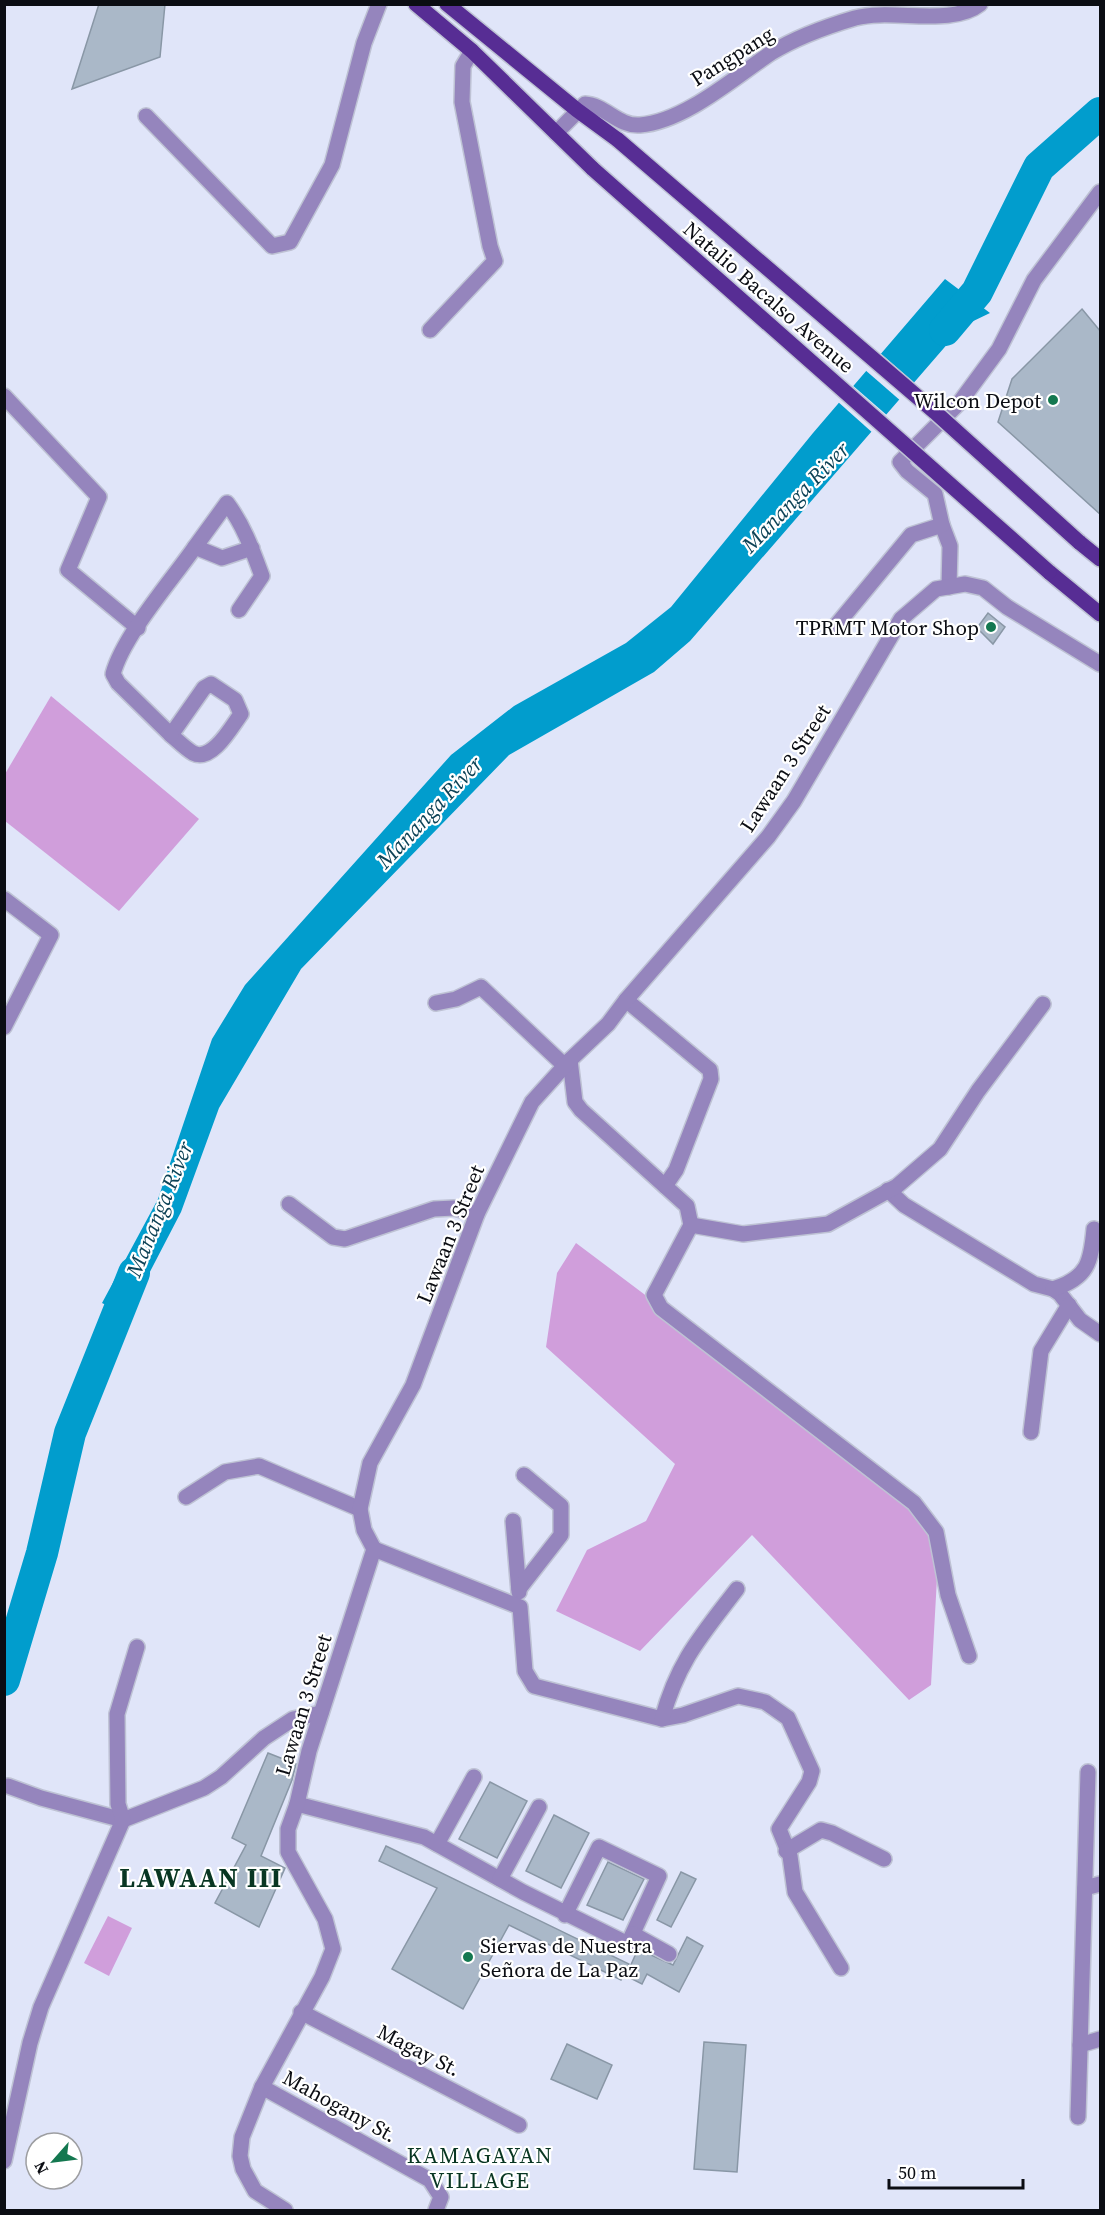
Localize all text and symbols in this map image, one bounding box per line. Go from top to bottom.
street label: Pangpang [685,19,779,93]
street label: Natalio Bacalso Avenue [677,215,861,379]
place label: Wilcon Depot [914,386,1041,415]
marker: Wilcon Depot [1046,393,1060,407]
water label: Mananga River [734,434,856,560]
place label: TPRMT Motor Shop [796,613,979,642]
marker: TPRMT Motor Shop [984,620,998,634]
street label: Lawaan 3 Street [733,698,837,838]
water label: Mananga River [368,748,490,875]
water label: Mananga River [118,1136,200,1282]
street label: Lawaan 3 Street [409,1160,491,1308]
street label: Lawaan 3 Street [268,1630,338,1780]
district label: LAWAAN III [119,1859,283,1896]
place label: Siervas de Nuestra Señora de La Paz [480,1931,653,1984]
marker: Siervas de Nuestra Señora de La Paz [461,1950,475,1964]
street label: Magay St. [373,2017,465,2083]
street label: Mahogany St. [278,2063,402,2149]
north arrow [24,2131,84,2191]
district label: KAMAGAYAN VILLAGE [407,2140,553,2195]
scale bar [889,2152,1022,2190]
text: N [28,2157,53,2178]
text: 50 m [898,2160,936,2185]

